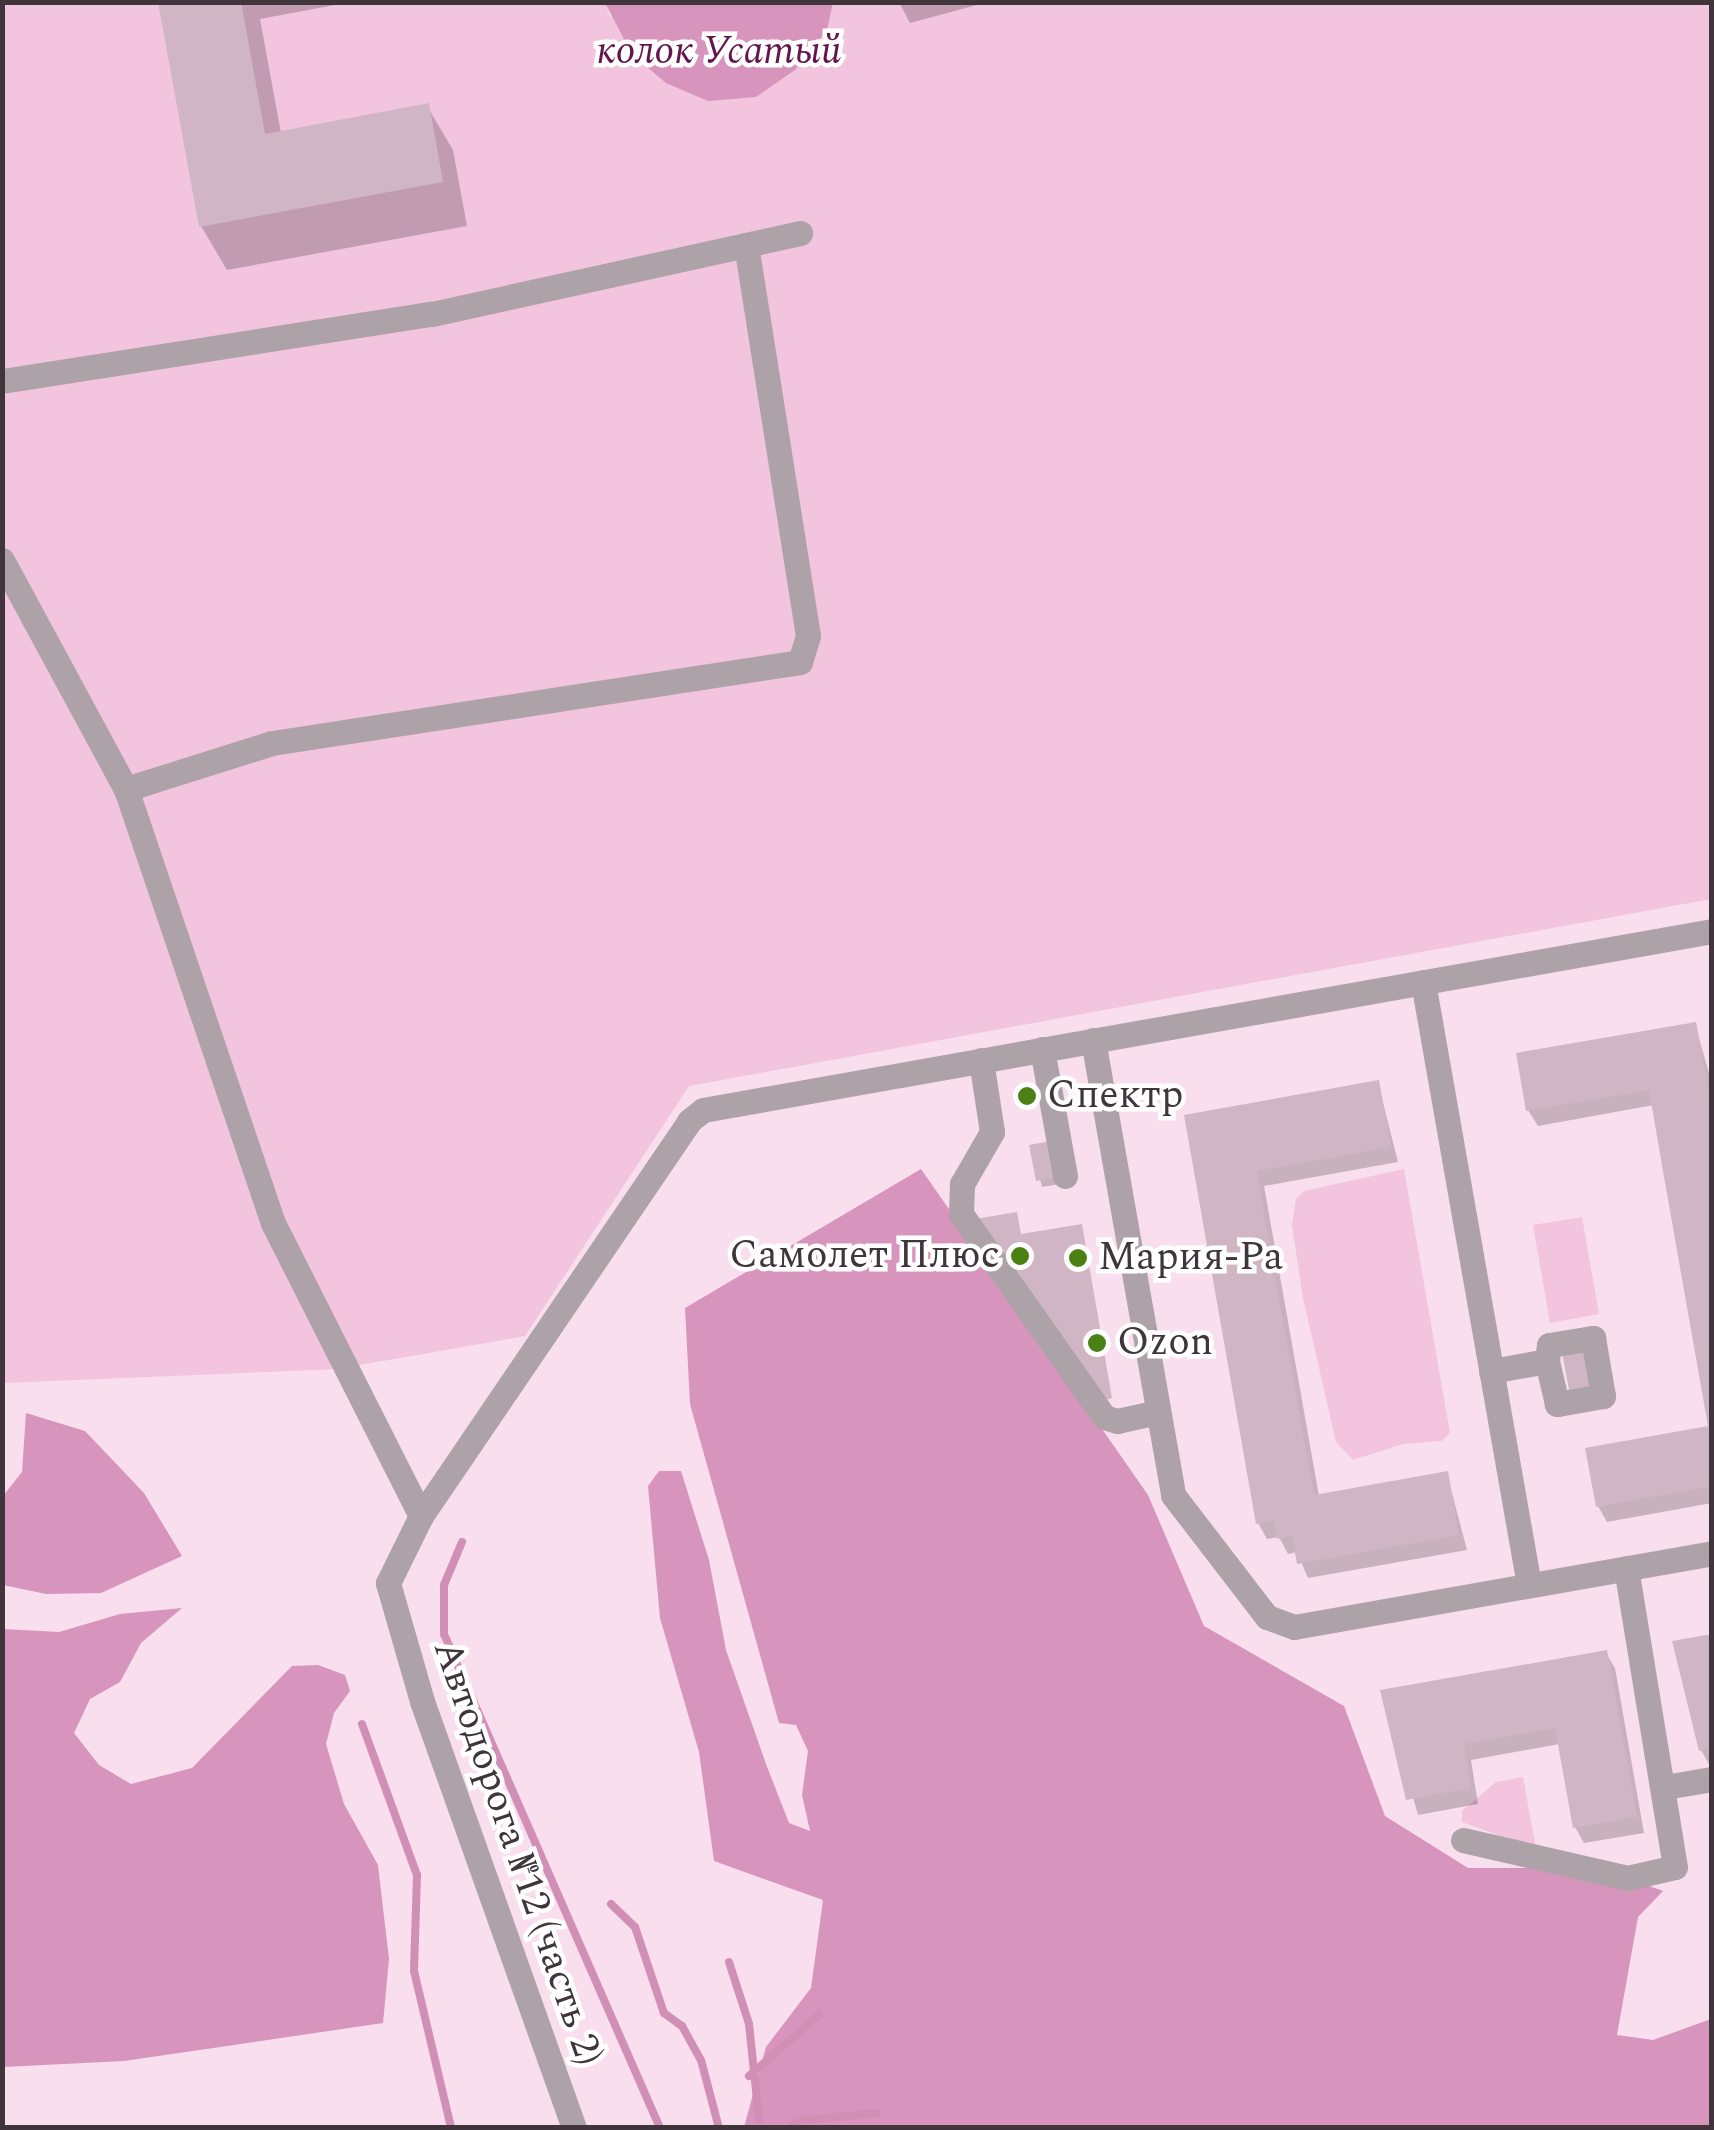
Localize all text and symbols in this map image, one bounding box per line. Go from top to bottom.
park label: колок Усатый [597,28,841,76]
place label: Спектр [1047,1072,1183,1120]
marker: Спектр [1016,1085,1038,1107]
place label: Самолет Плюс [729,1232,1000,1280]
place label: Мария-Ра [1098,1234,1283,1282]
marker: Самолет Плюс [1009,1245,1031,1267]
marker: Мария-Ра [1067,1247,1089,1269]
place label: Ozon [1117,1319,1213,1367]
marker: Ozon [1086,1332,1108,1354]
street label: Автодорога №12 (часть 2) [422,1634,612,2072]

